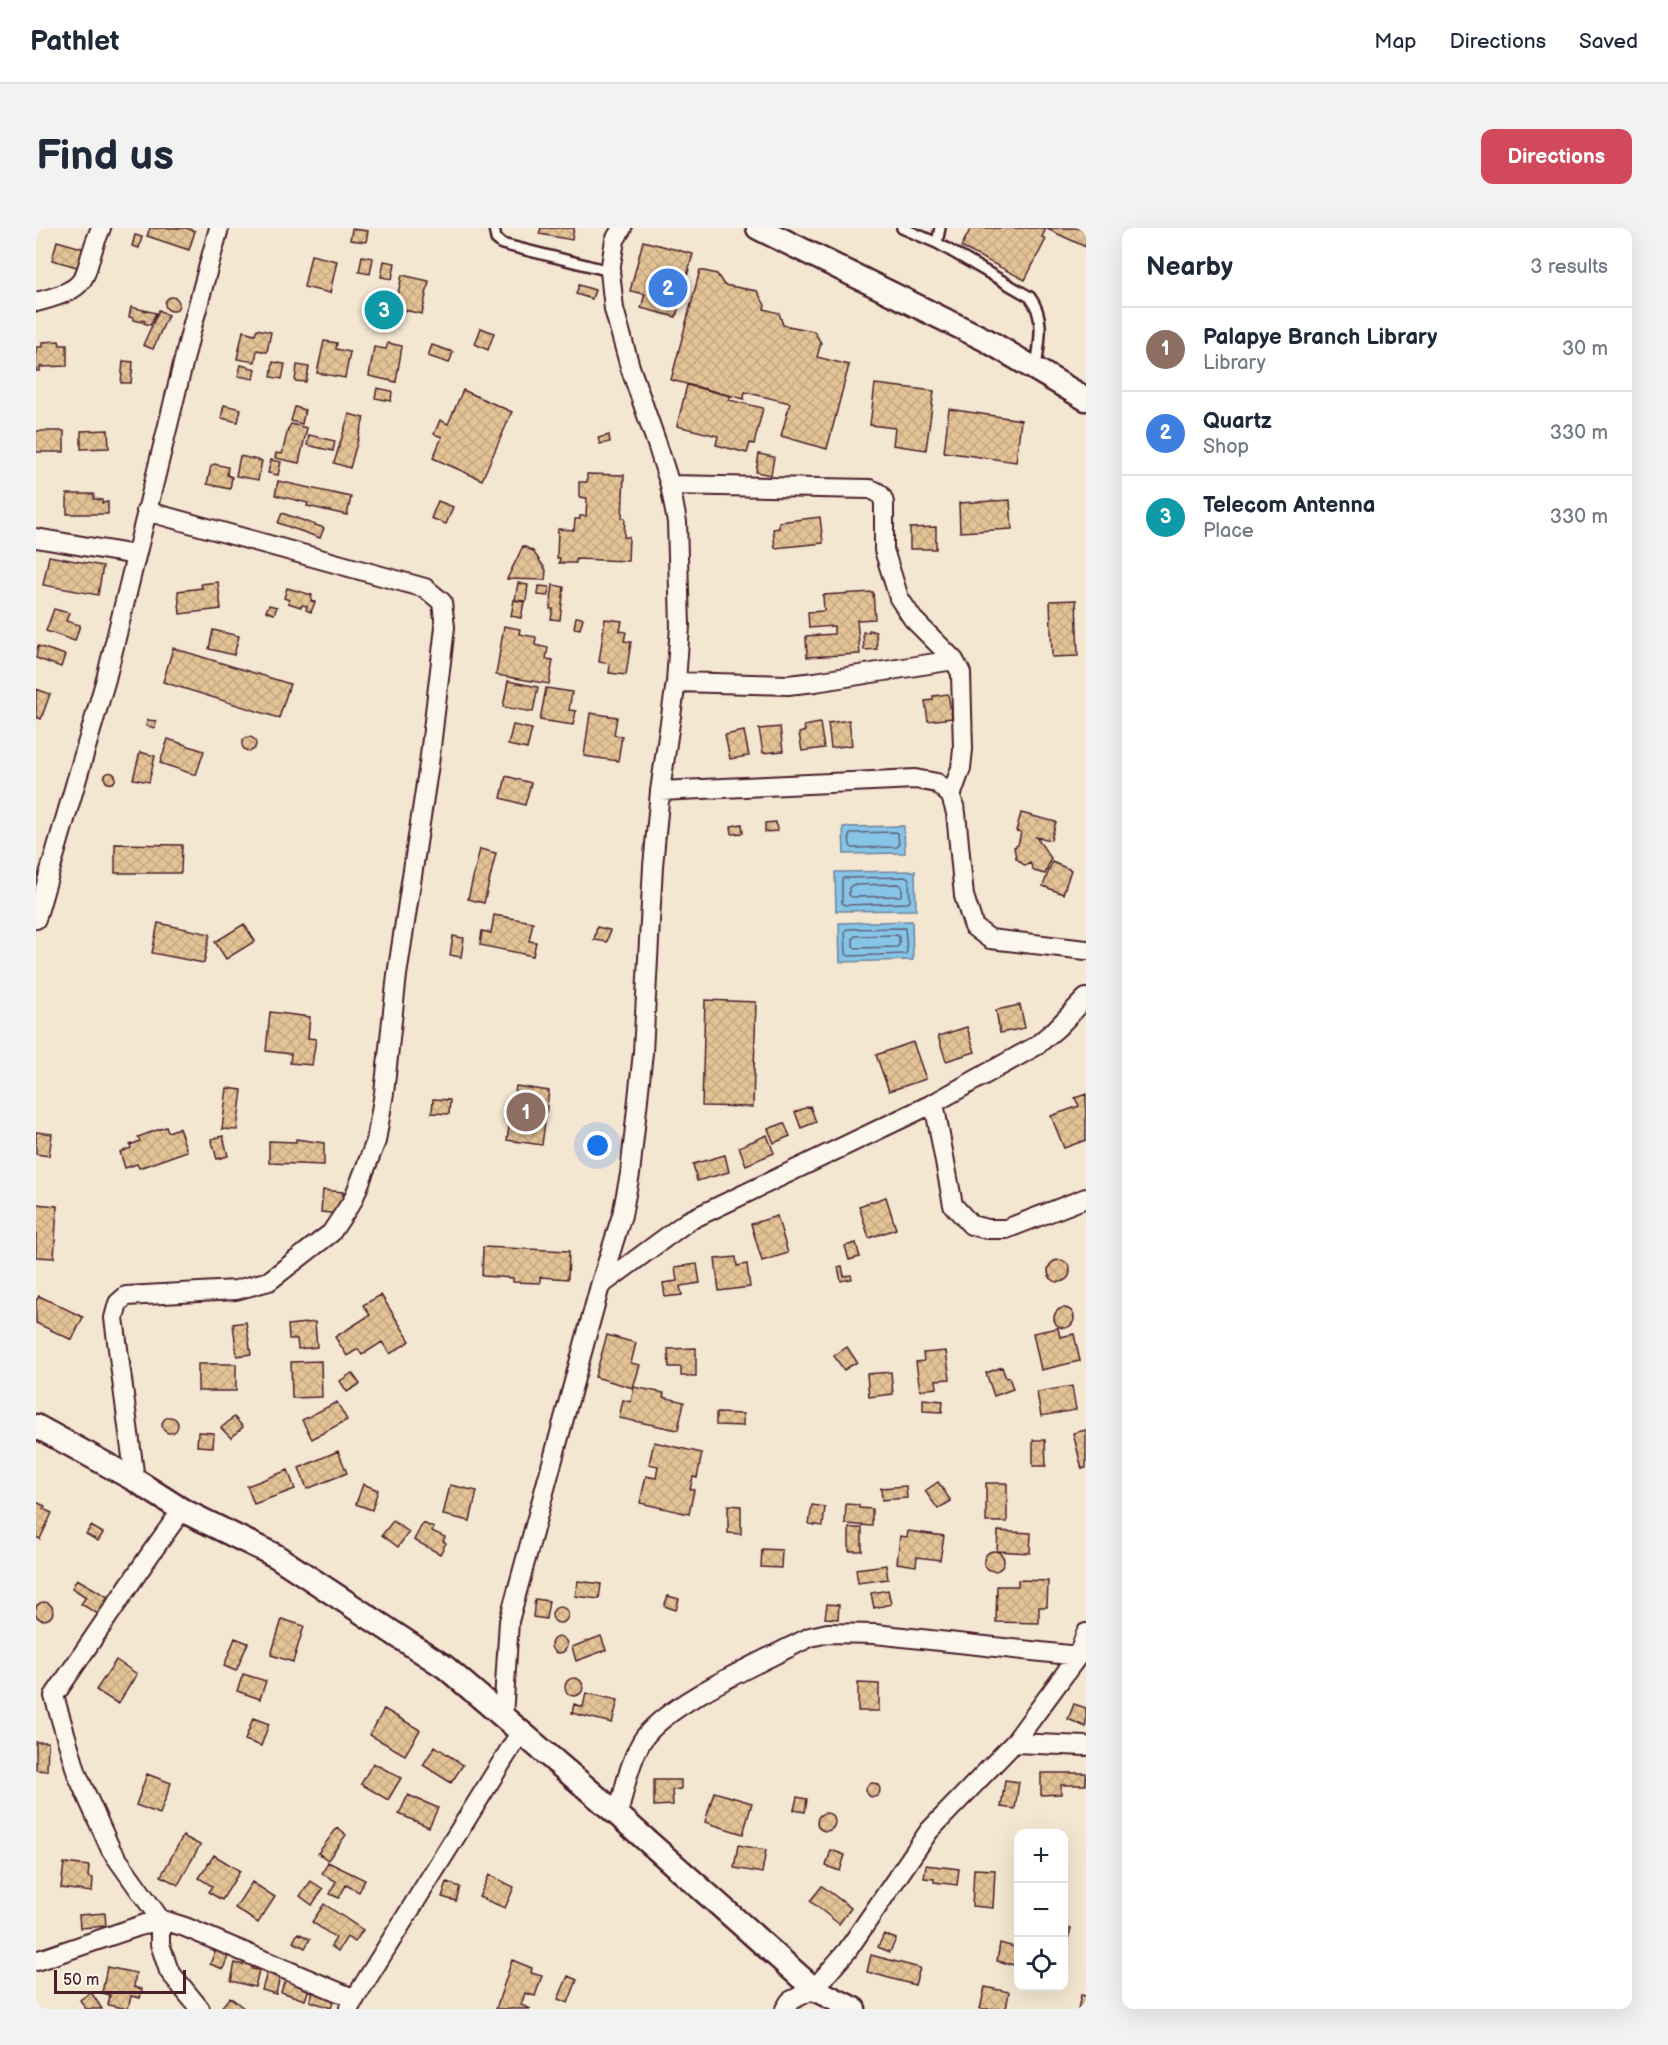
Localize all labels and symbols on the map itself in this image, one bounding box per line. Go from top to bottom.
pin: 2 [648,266,688,310]
pin: 3 [364,288,404,332]
pin: 1 [506,1090,546,1134]
your location [583,1131,612,1160]
scale bar [54,1967,186,1994]

